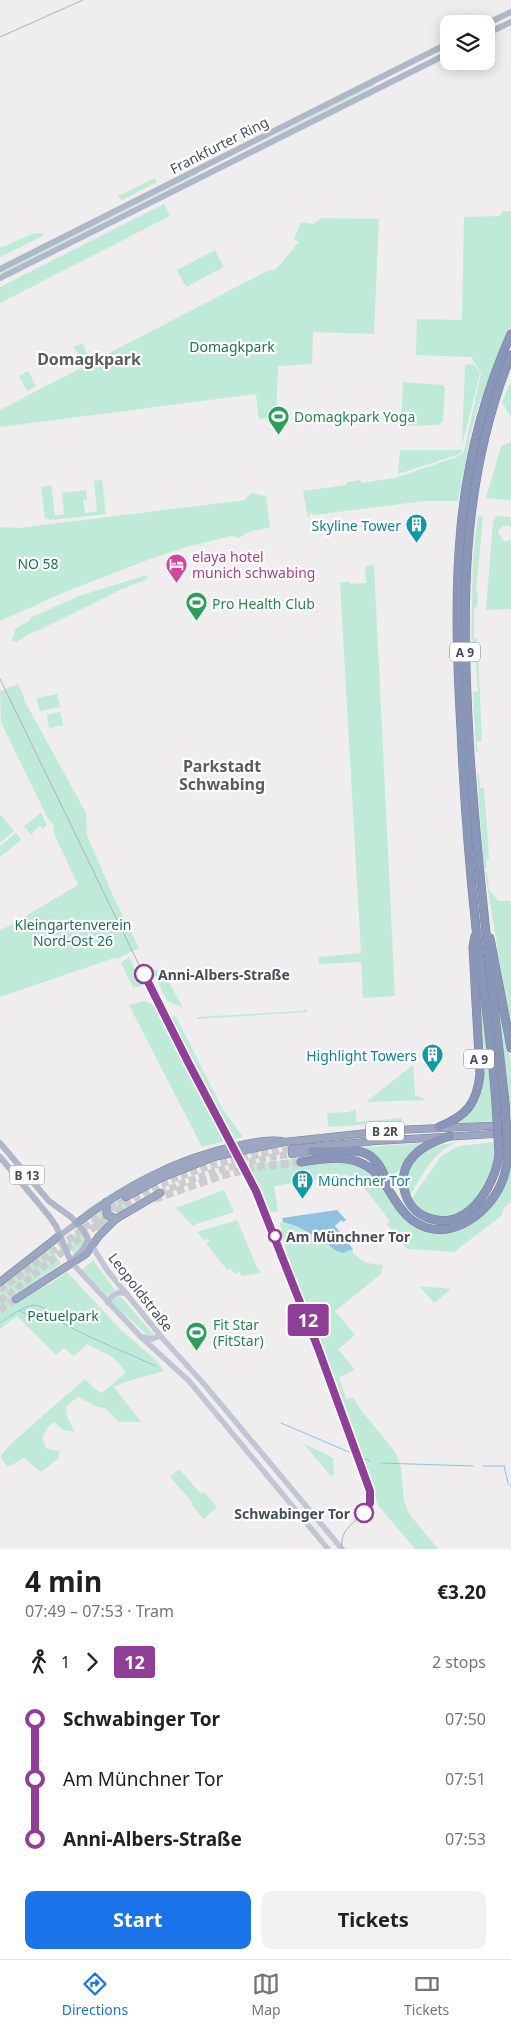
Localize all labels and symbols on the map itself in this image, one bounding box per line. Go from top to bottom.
street label: Frankfurter Ring [167,112,271,178]
park label: Domagkpark [189,337,275,356]
district label: Domagkpark [37,348,141,370]
sports icon: Domagkpark Yoga [266,404,290,435]
place label: Domagkpark Yoga [294,407,415,426]
building icon: Skyline Tower [405,513,429,544]
place label: Skyline Tower [312,516,401,535]
place label: elaya hotel munich schwabing [192,547,315,582]
hotel icon: elaya hotel munich schwabing [164,552,188,583]
park label: NO 58 [17,554,59,573]
sports icon: Pro Health Club [184,591,208,622]
place label: Pro Health Club [212,594,315,613]
road number: A 9 [450,642,480,662]
district label: Parkstadt Schwabing [179,755,265,795]
park label: Kleingartenverein Nord-Ost 26 [15,915,131,950]
marker: Anni-Albers-Straße [134,964,154,984]
place label: Anni-Albers-Straße [158,965,290,984]
building icon: Highlight Towers [421,1043,445,1074]
place label: Highlight Towers [306,1046,417,1065]
road number: A 9 [464,1050,494,1068]
road number: B 2R [366,1122,404,1140]
road number: B 13 [10,1166,44,1184]
building icon: Münchner Tor [290,1168,314,1199]
place label: Münchner Tor [318,1171,411,1190]
place label: Am Münchner Tor [286,1227,411,1246]
marker: Am Münchner Tor [268,1229,282,1243]
street label: Leopoldstraße [104,1249,178,1335]
line badge: 12 [286,1304,330,1336]
park label: Petuelpark [27,1306,99,1325]
place label: Fit Star (FitStar) [213,1315,264,1350]
sports icon: Fit Star (FitStar) [185,1320,209,1351]
marker: Schwabinger Tor [354,1503,374,1523]
place label: Schwabinger Tor [234,1504,351,1523]

